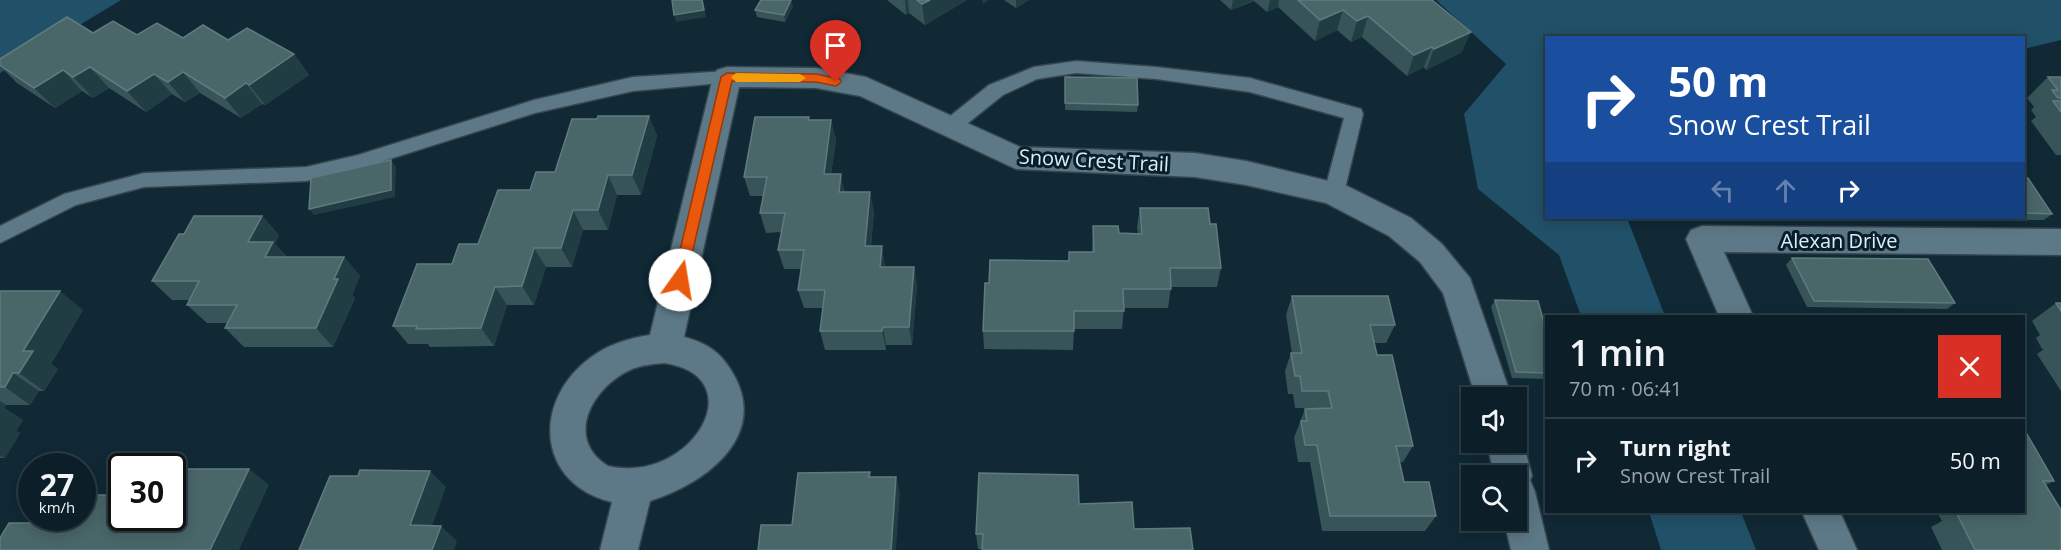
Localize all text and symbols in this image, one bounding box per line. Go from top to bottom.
pin [810,20,861,82]
icon: arrive [819,29,852,62]
text: 50 m [1668,52,1768,109]
icon: right [1569,60,1647,138]
text: Snow Crest Trail [1668,106,1871,143]
street label: Snow Crest Trail [1018,143,1170,177]
icon: left [1706,174,1739,207]
icon: ahead [1769,174,1802,207]
icon: right [1832,174,1865,207]
street label: Alexan Drive [1781,227,1897,254]
position arrow [648,248,712,312]
text: 1 min [1569,328,1666,377]
button: close [1938,335,2001,398]
text: 70 m · 06:41 [1569,375,1682,402]
map controls [1461,387,1527,531]
button: sound [1461,387,1527,453]
text: Turn right [1620,432,1731,462]
icon: right [1569,444,1602,477]
text: 50 m [1950,445,2001,475]
speed limit sign: 30 [108,453,186,531]
text: Snow Crest Trail [1620,462,1770,489]
text: 27 [40,464,74,505]
button: search [1461,465,1527,531]
text: km/h [39,497,75,517]

